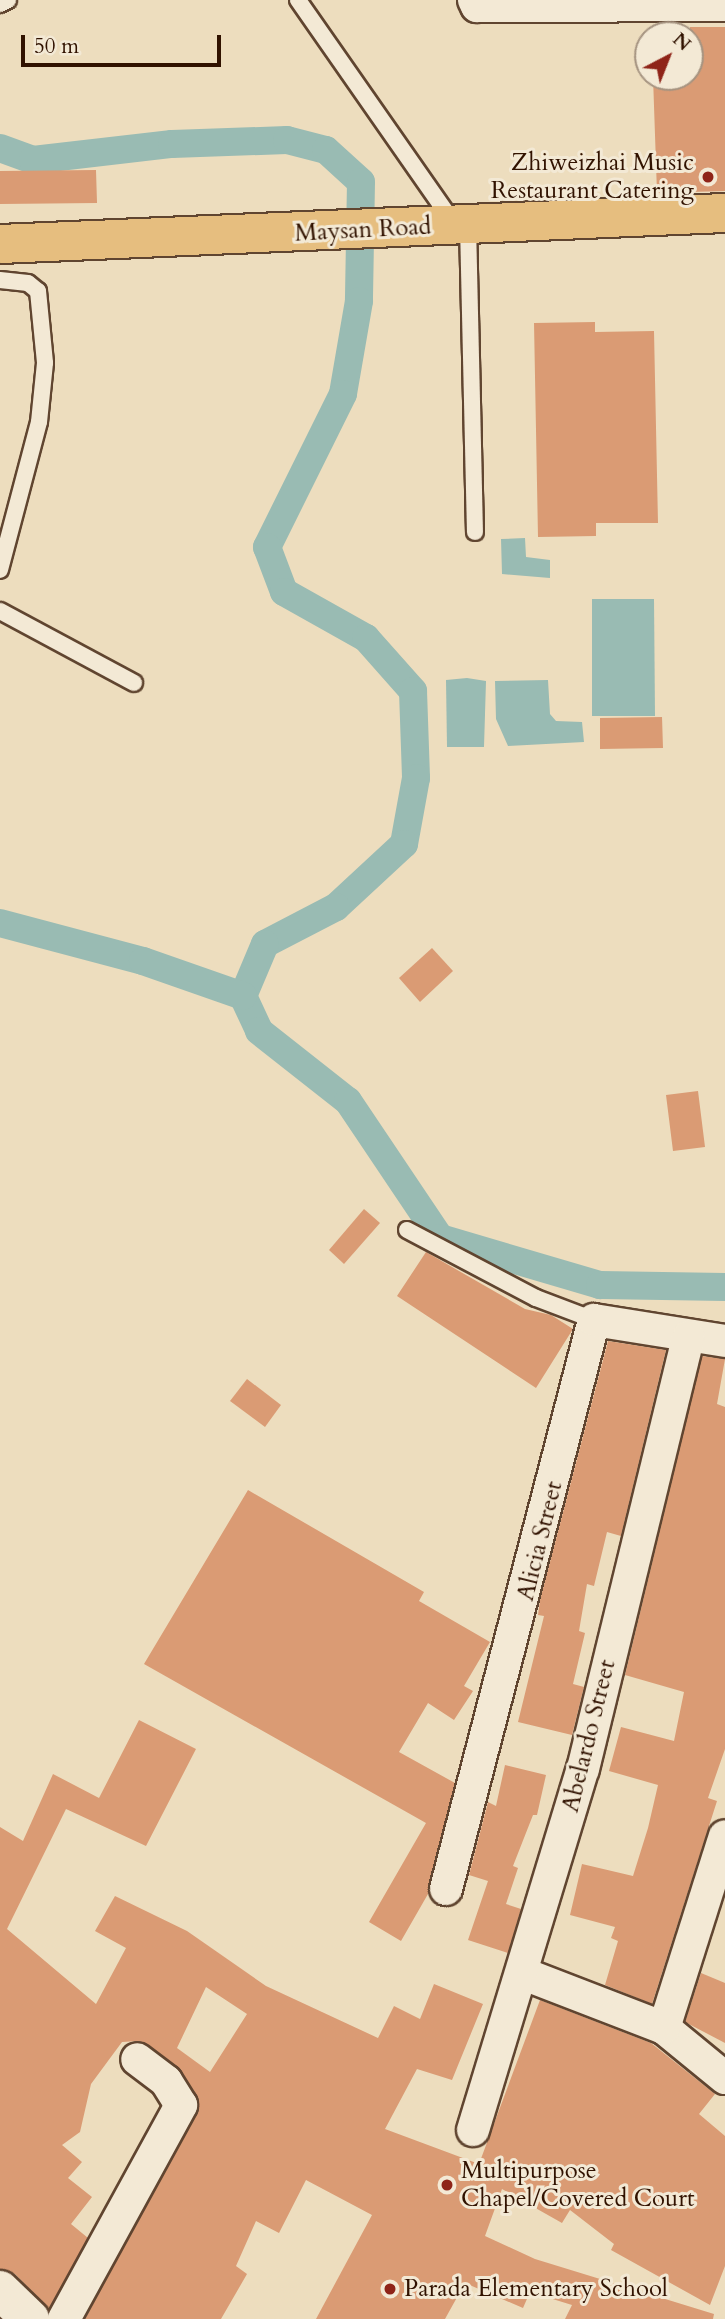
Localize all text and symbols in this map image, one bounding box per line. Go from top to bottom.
scale bar [24,21,224,65]
north arrow [634,21,704,91]
text: N [667,27,697,57]
text: 50 m [34,32,79,61]
place label: Zhiweizhai Music Restaurant Catering [491,149,694,205]
marker: Zhiweizhai Music Restaurant Catering [700,169,716,185]
street label: Maysan Road [294,212,432,248]
street label: Alicia Street [511,1478,569,1604]
street label: Abelardo Street [556,1657,622,1815]
place label: Multipurpose Chapel/Covered Court [461,2157,695,2213]
marker: Multipurpose Chapel/Covered Court [439,2177,455,2193]
place label: Parada Elementary School [404,2275,668,2303]
marker: Parada Elementary School [382,2281,398,2297]

